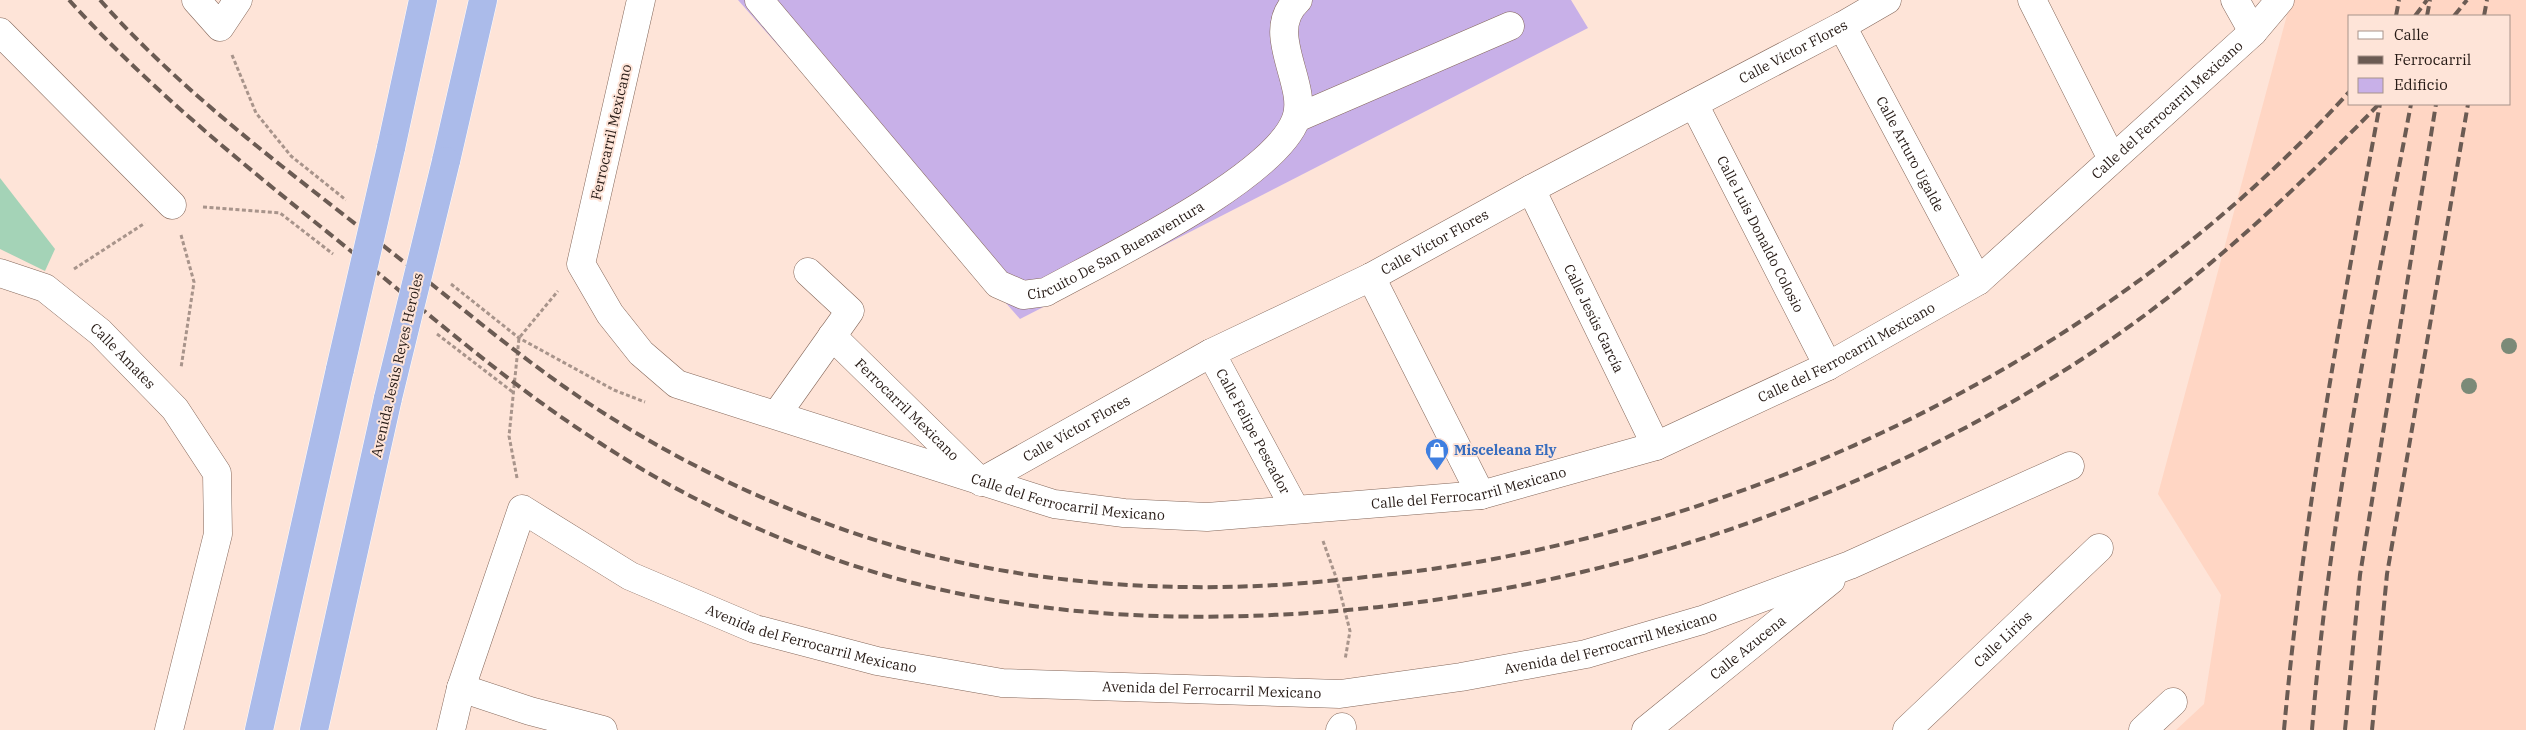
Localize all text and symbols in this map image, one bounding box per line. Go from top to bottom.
legend [2348,15,2511,105]
street label: Calle Víctor Flores [1736,16,1851,87]
text: Calle [2394,25,2429,44]
street label: Calle del Ferrocarril Mexicano [2088,37,2247,183]
text: Ferrocarril [2394,50,2471,69]
street label: Ferrocarril Mexicano [587,62,635,202]
text: Edificio [2394,75,2448,94]
street label: Calle Arturo Ugalde [1872,93,1948,215]
street label: Calle Luis Donaldo Colosio [1713,153,1808,315]
street label: Circuito De San Buenaventura [1026,197,1208,303]
street label: Calle Víctor Flores [1378,205,1492,279]
street label: Calle Jesús García [1560,261,1628,376]
street label: Avenida Jesús Reyes Heroles [367,271,427,459]
street label: Calle del Ferrocarril Mexicano [1755,298,1938,406]
street label: Calle Amates [87,319,160,393]
street label: Ferrocarril Mexicano [851,354,963,465]
street label: Calle Felipe Pescador [1212,365,1295,498]
street label: Calle Víctor Flores [1020,391,1133,466]
shop icon: Misceleana Ely [1424,437,1450,471]
place label: Misceleana Ely [1454,441,1557,459]
street label: Calle del Ferrocarril Mexicano [1371,463,1568,513]
street label: Calle del Ferrocarril Mexicano [969,469,1165,524]
street label: Avenida del Ferrocarril Mexicano [703,600,918,677]
street label: Avenida del Ferrocarril Mexicano [1502,606,1719,678]
street label: Calle Lirios [1970,607,2036,671]
street label: Calle Azucena [1706,611,1790,684]
street label: Avenida del Ferrocarril Mexicano [1102,677,1322,702]

